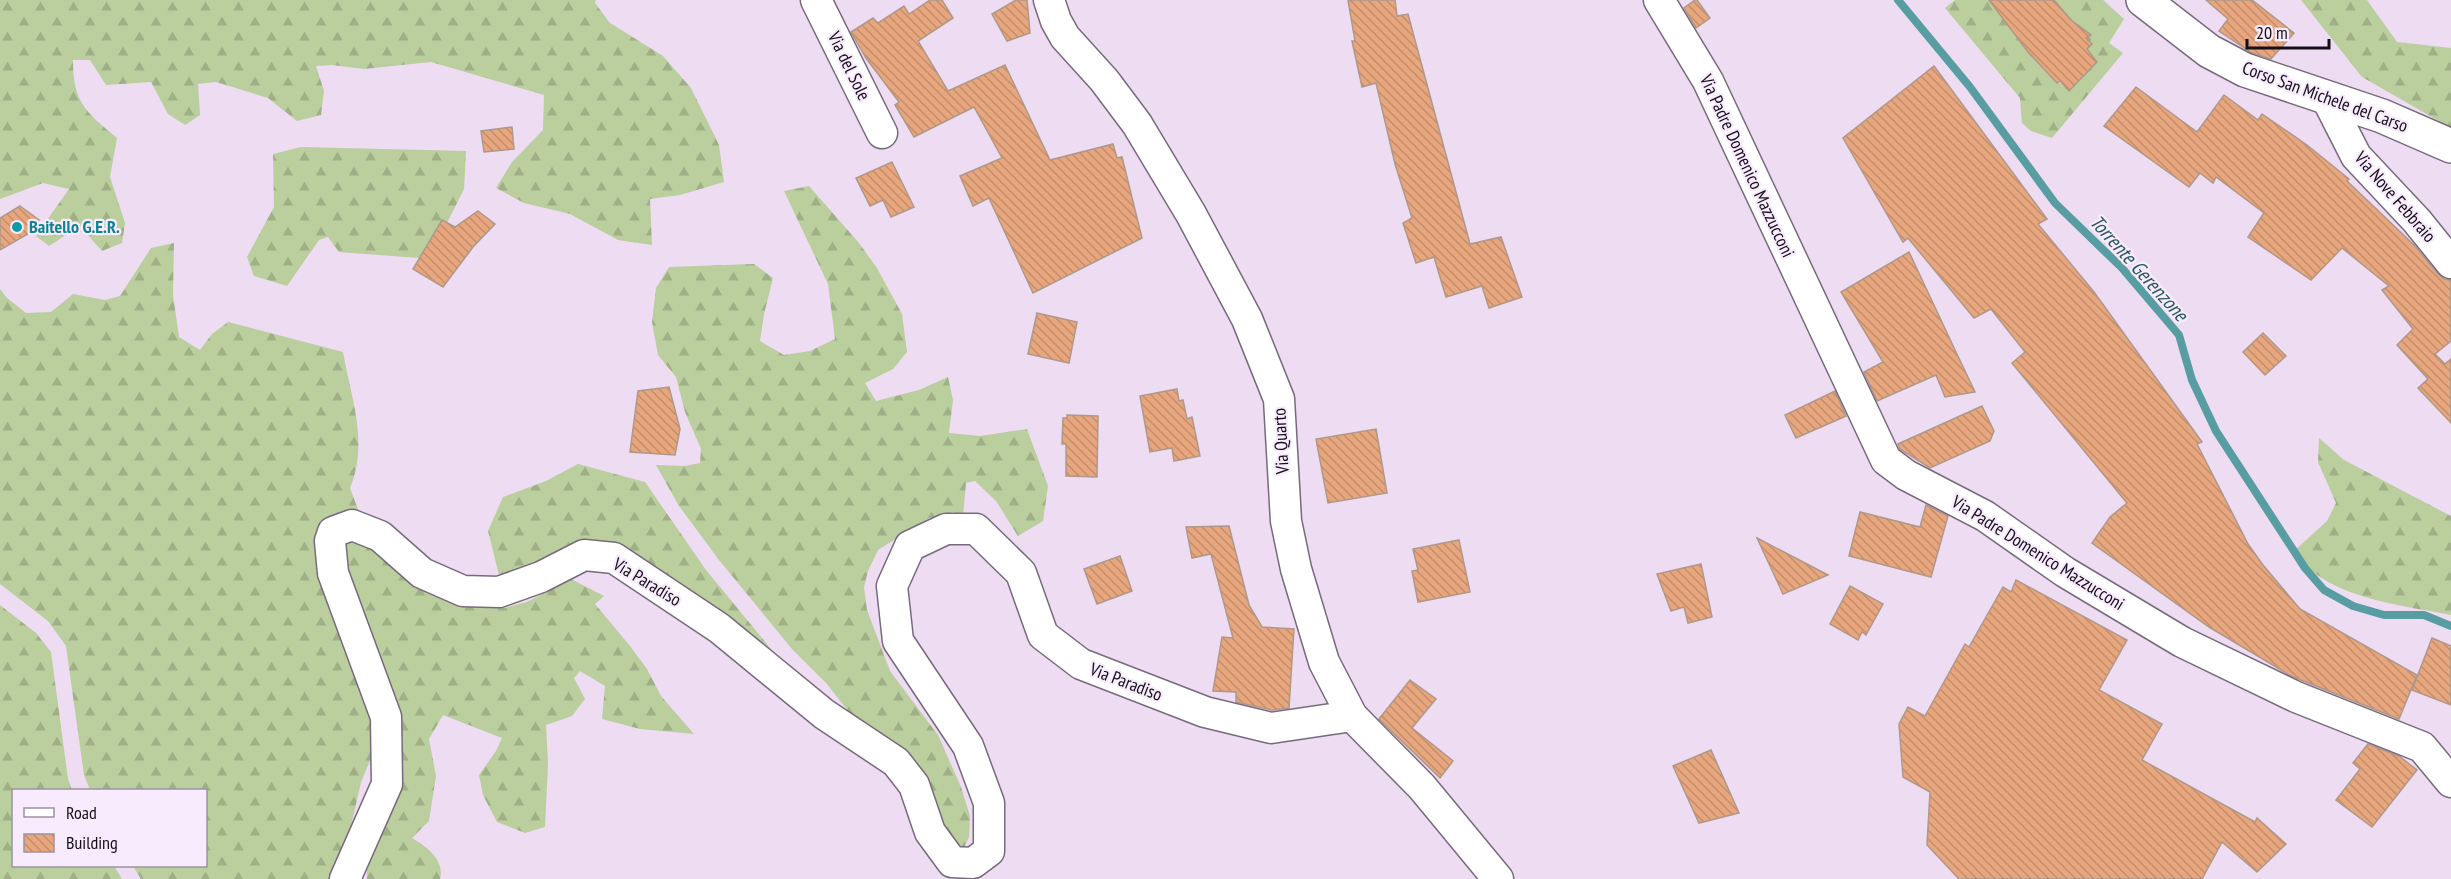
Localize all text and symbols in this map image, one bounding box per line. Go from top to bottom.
scale bar [2247,12,2330,50]
text: 20 m [2256,21,2288,44]
street label: Via del Sole [823,27,876,104]
street label: Corso San Michele del Carso [2239,56,2411,137]
street label: Via Padre Domenico Mazzucconi [1695,70,1800,261]
street label: Via Nove Febbraio [2349,146,2441,247]
water label: Torrente Gerenzone [2084,209,2195,328]
place label: Baitello G.E.R. [29,215,120,238]
marker: Baitello G.E.R. [10,220,24,234]
street label: Via Quarto [1267,407,1294,476]
street label: Via Padre Domenico Mazzucconi [1947,490,2129,615]
street label: Via Paradiso [608,552,686,611]
street label: Via Paradiso [1086,657,1166,706]
legend [12,789,207,867]
text: Road [66,801,97,824]
text: Building [66,831,118,854]

